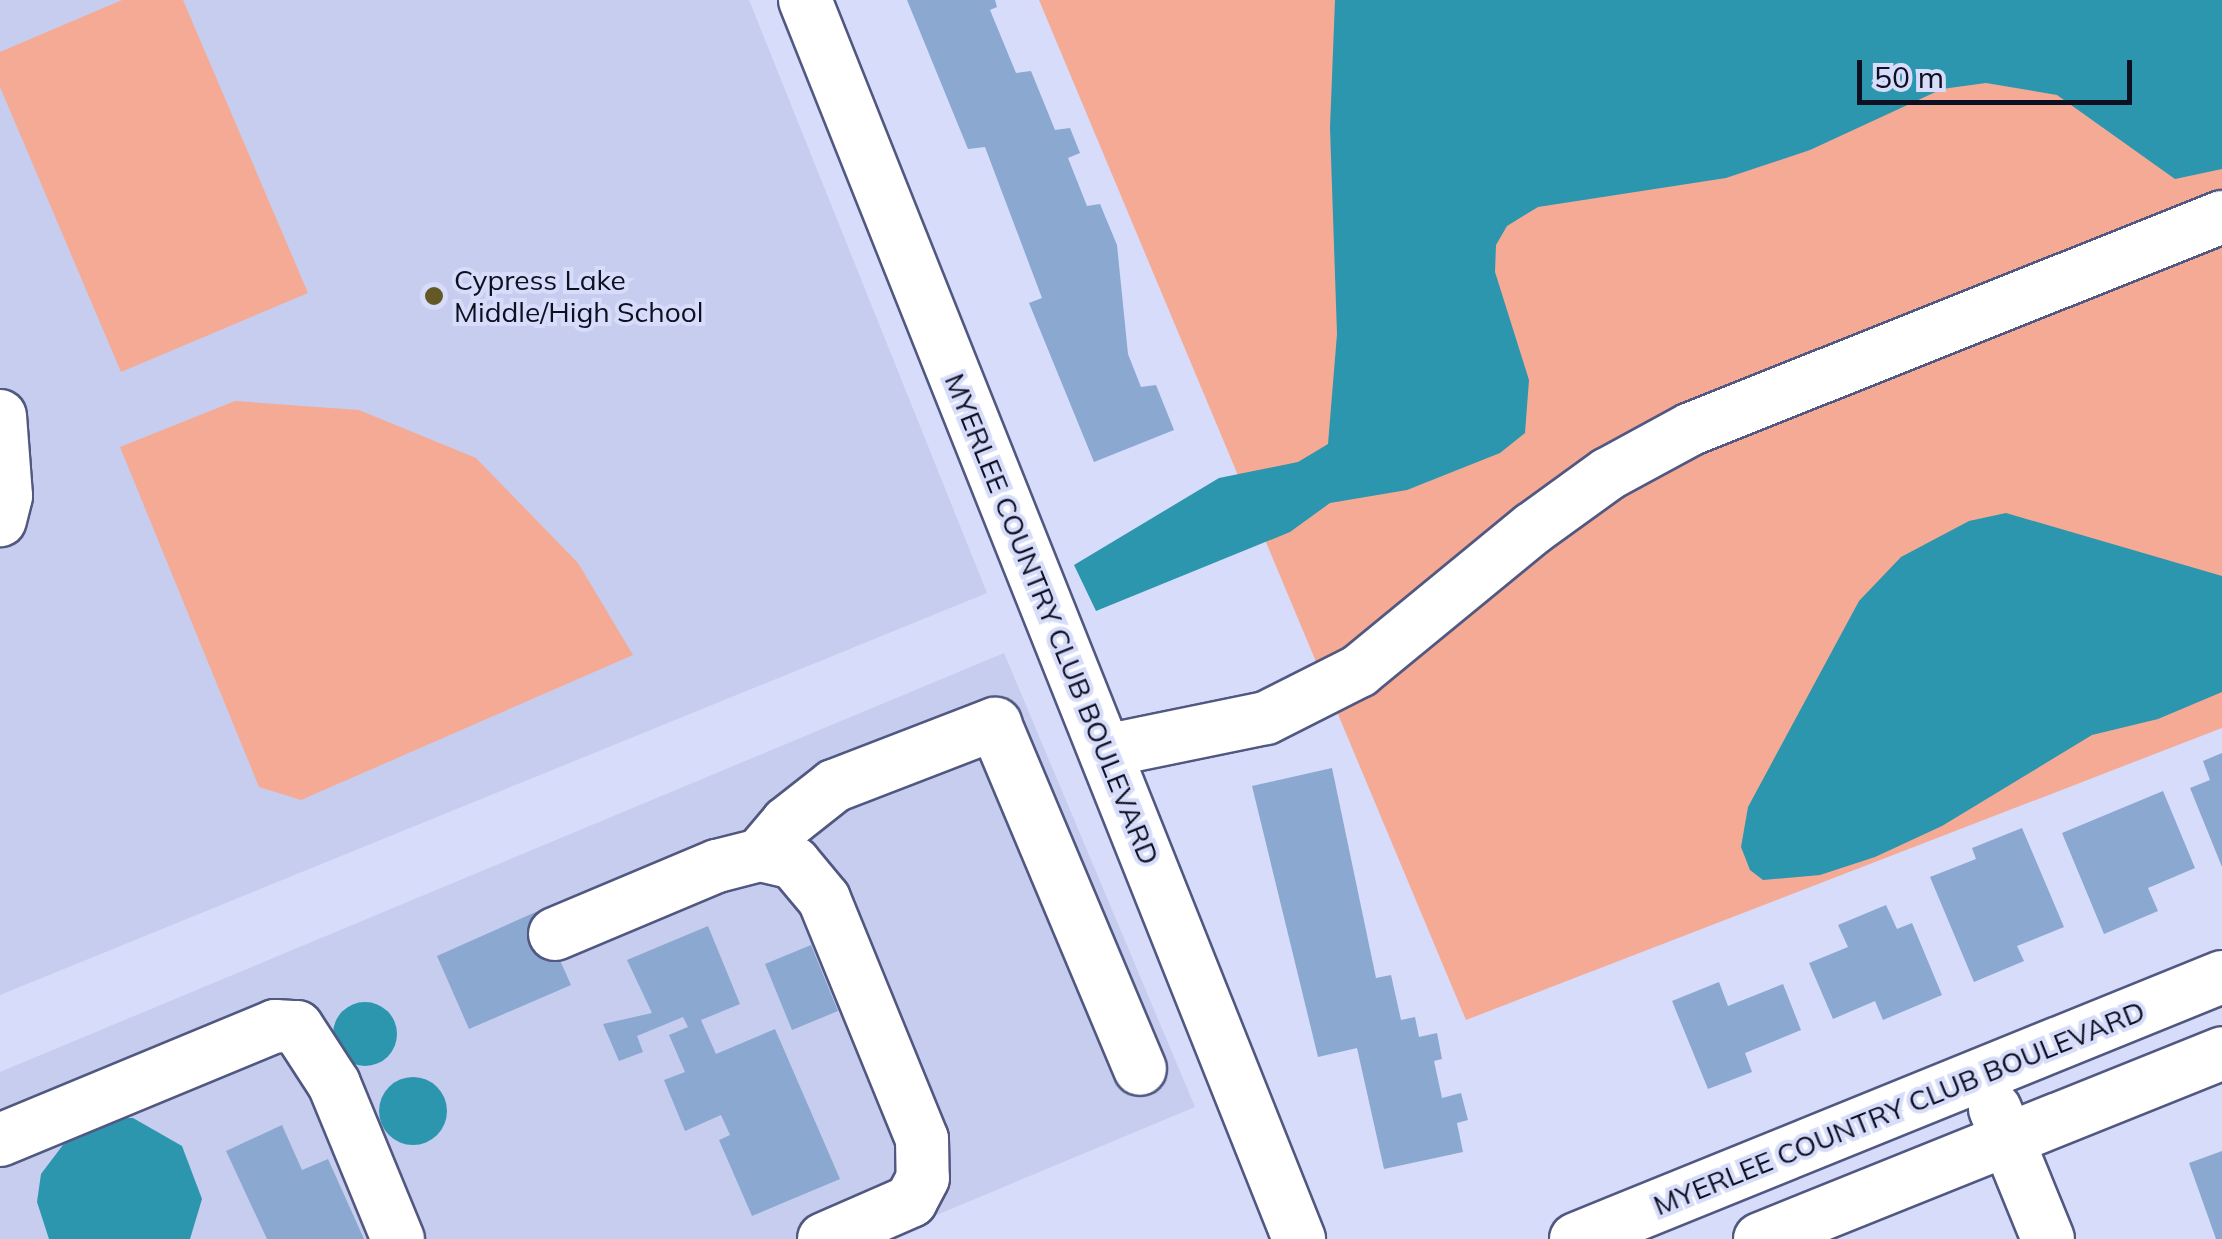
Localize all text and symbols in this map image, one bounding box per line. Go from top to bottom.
scale bar [1862,40,2137,102]
text: 50 m [1874,58,1944,96]
place label: Cypress Lake Middle/High School [454,263,703,329]
marker: Cypress Lake Middle/High School [423,285,445,307]
street label: MYERLEE COUNTRY CLUB BOULEVARD [938,369,1166,869]
street label: MYERLEE COUNTRY CLUB BOULEVARD [1649,994,2149,1222]

